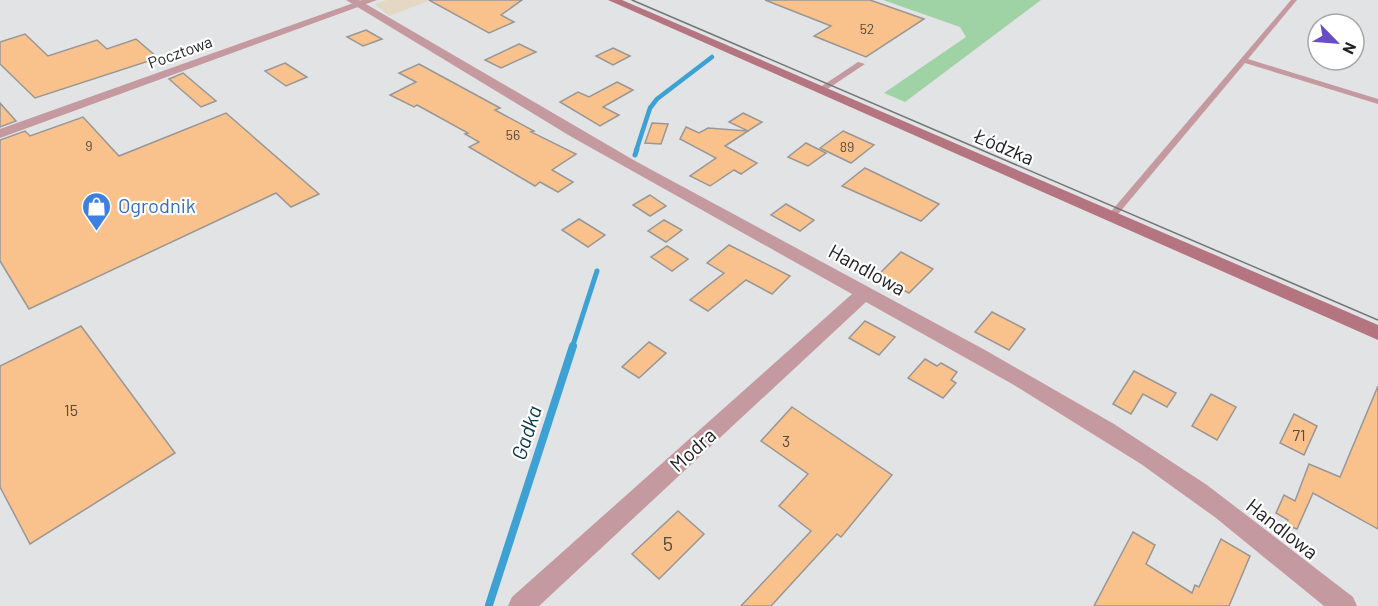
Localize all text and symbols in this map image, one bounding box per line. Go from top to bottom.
north arrow [1306,12,1366,72]
house number: 52 [860,20,874,37]
street label: Pocztowa [145,31,215,72]
text: N [1339,40,1361,57]
street label: Łódzka [970,122,1038,169]
house number: 56 [506,126,520,143]
house number: 9 [85,137,93,154]
house number: 89 [840,138,854,155]
shop icon: Ogrodnik [81,190,113,232]
place label: Ogrodnik [118,193,196,217]
street label: Handlowa [825,238,910,300]
house number: 15 [64,400,78,419]
water label: Gadka [505,402,546,463]
street label: Modra [664,422,720,476]
house number: 71 [1292,425,1306,444]
house number: 3 [782,431,790,450]
street label: Handlowa [1242,493,1323,564]
house number: 5 [663,531,673,555]

